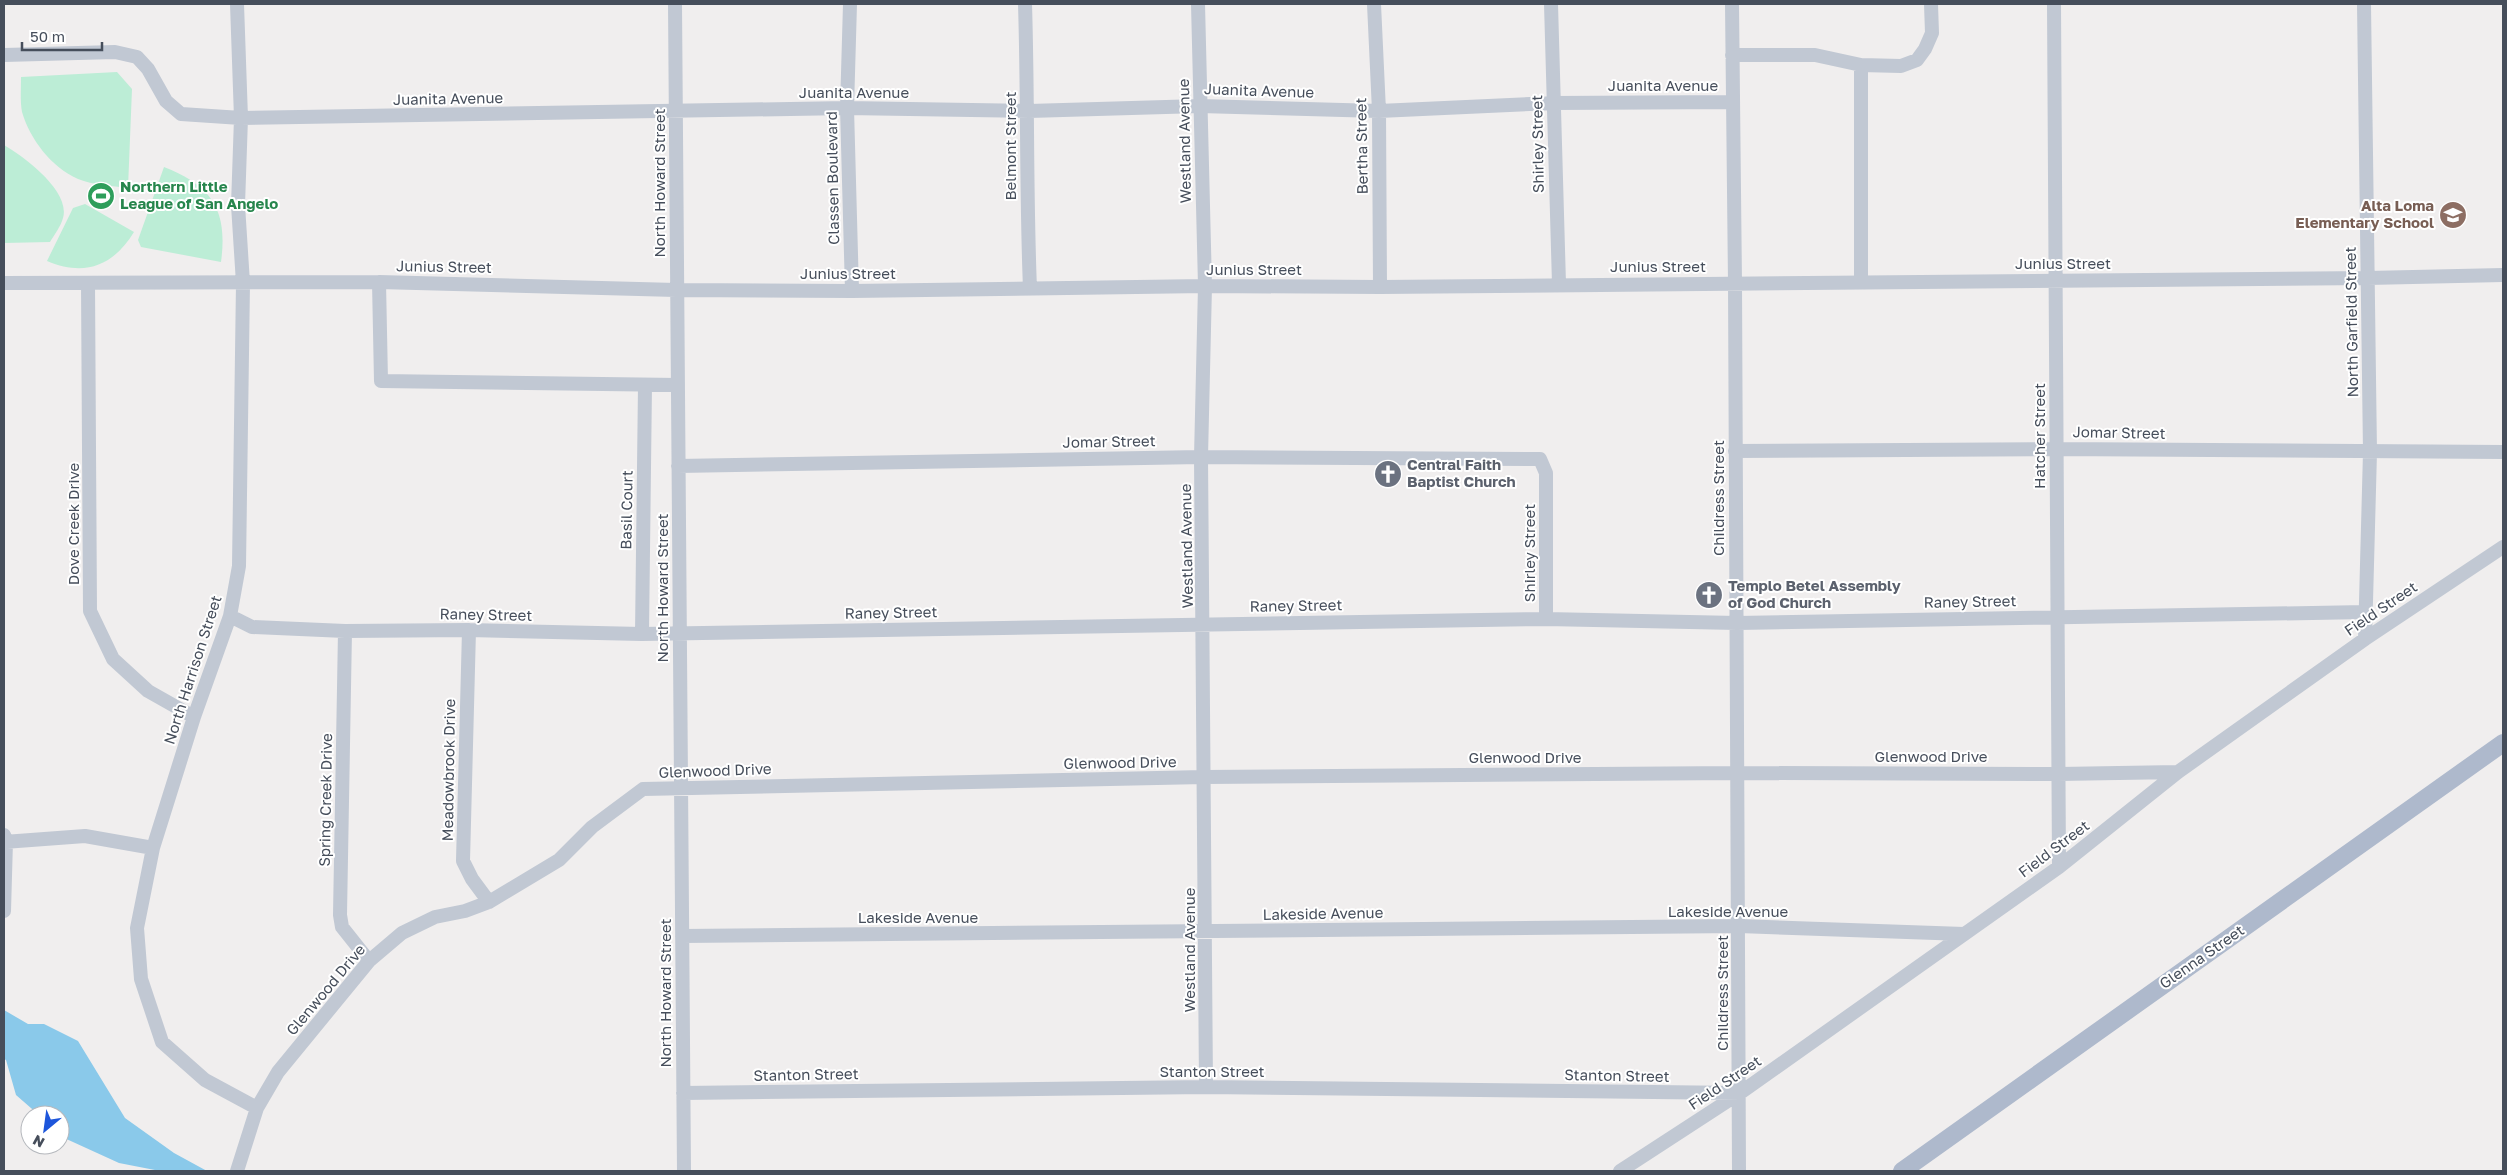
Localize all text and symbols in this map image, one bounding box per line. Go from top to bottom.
scale bar [22,20,102,52]
text: 50 m [30,27,65,45]
street label: Juanita Avenue [1608,76,1718,94]
street label: Westland Avenue [1174,78,1194,204]
street label: Juanita Avenue [1204,79,1315,101]
street label: Juanita Avenue [799,83,909,101]
street label: Juanita Avenue [393,88,504,108]
street label: Belmont Street [1001,91,1019,201]
street label: Shirley Street [1527,95,1547,193]
street label: Bertha Street [1351,97,1371,195]
street label: North Howard Street [650,108,668,258]
street label: Classen Boulevard [822,111,842,245]
place label: Northern Little League of San Angelo [120,177,278,212]
sports icon: Northern Little League of San Angelo [86,181,116,211]
place label: Alta Loma Elementary School [2295,196,2434,231]
school or university icon: Alta Loma Elementary School [2438,200,2468,230]
street label: North Garfield Street [2341,246,2361,398]
street label: Junius Street [2015,254,2111,272]
street label: Junius Street [396,256,492,276]
street label: Junius Street [1610,257,1706,275]
street label: Junius Street [1206,260,1302,278]
street label: Junius Street [800,264,896,282]
street label: Hatcher Street [2030,383,2048,489]
street label: Jomar Street [2072,422,2166,442]
street label: Jomar Street [1062,431,1156,451]
street label: Childress Street [1709,440,1727,556]
place label: Central Faith Baptist Church [1407,455,1516,490]
church icon: Central Faith Baptist Church [1373,459,1403,489]
street label: Dove Creek Drive [64,462,82,585]
street label: Basil Court [616,470,636,550]
street label: Westland Avenue [1176,483,1196,609]
street label: Shirley Street [1520,504,1538,602]
street label: North Howard Street [653,513,671,663]
place label: Templo Betel Assembly of God Church [1728,576,1901,611]
street label: Field Street [2341,577,2420,639]
church icon: Templo Betel Assembly of God Church [1694,580,1724,610]
street label: Raney Street [1923,591,2016,611]
street label: North Harrison Street [159,593,225,746]
street label: Raney Street [1249,595,1342,615]
street label: Raney Street [844,602,937,622]
street label: Raney Street [440,604,533,624]
street label: Meadowbrook Drive [438,698,458,841]
street label: Spring Creek Drive [315,733,335,867]
street label: Glenwood Drive [1874,747,1988,765]
street label: Glenwood Drive [1468,748,1582,766]
street label: Glenwood Drive [1063,752,1177,772]
street label: Glenwood Drive [658,759,772,781]
street label: Field Street [2015,816,2092,881]
street label: Westland Avenue [1180,887,1198,1012]
street label: Lakeside Avenue [1668,902,1789,920]
street label: Lakeside Avenue [1263,903,1384,923]
street label: Lakeside Avenue [858,908,979,926]
street label: North Howard Street [656,918,674,1068]
street label: Glenna Street [2156,920,2247,992]
street label: Childress Street [1713,935,1731,1051]
street label: Glenwood Drive [282,940,369,1038]
street label: Field Street [1685,1051,1764,1113]
street label: Stanton Street [1159,1062,1265,1080]
street label: Stanton Street [753,1064,859,1084]
street label: Stanton Street [1564,1065,1670,1085]
north arrow [20,1105,70,1155]
text: N [30,1132,47,1152]

